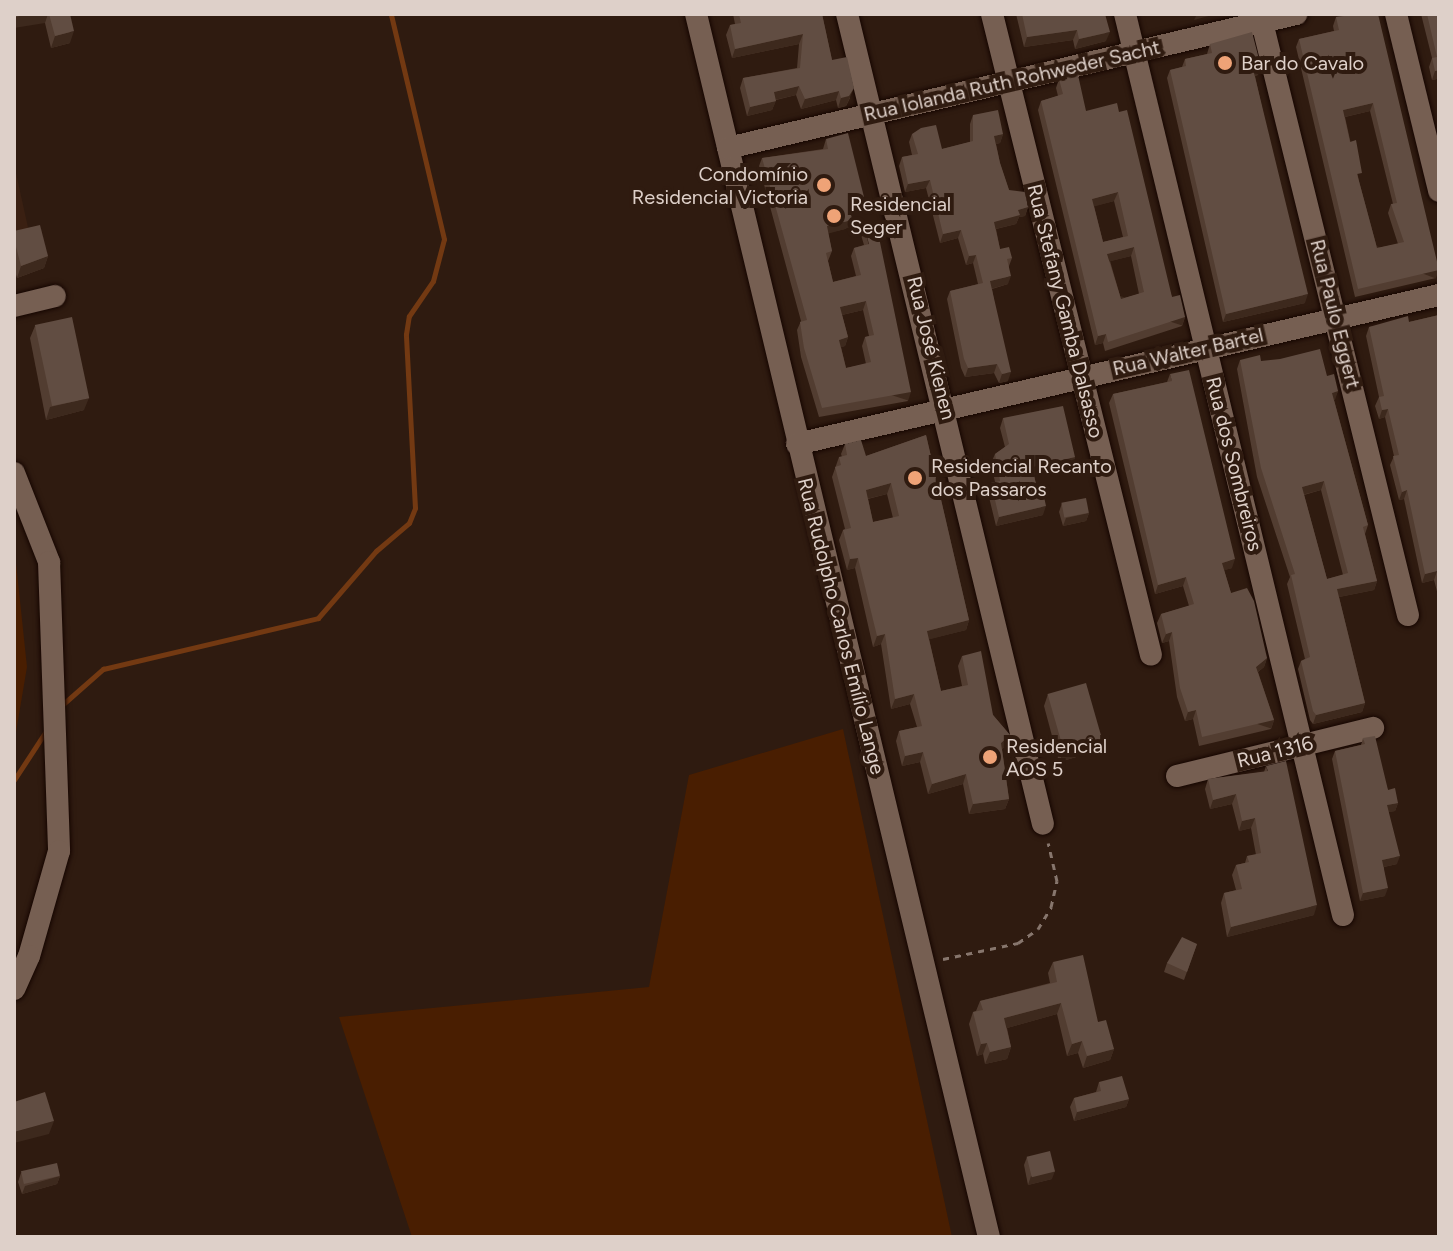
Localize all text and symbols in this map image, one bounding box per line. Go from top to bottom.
street label: Rua Iolanda Ruth Rohweder Sacht [861,35,1163,127]
place label: Bar do Cavalo [1241,51,1364,75]
marker: Bar do Cavalo [1216,54,1234,72]
place label: Condomínio Residencial Victoria [632,162,808,209]
marker: Condomínio Residencial Victoria [815,176,833,194]
street label: Rua Stefany Gamba Dalsasso [1022,182,1108,440]
place label: Residencial Seger [850,192,951,239]
marker: Residencial Seger [825,207,843,225]
street label: Rua Paulo Eggert [1305,237,1365,391]
street label: Rua José Kienen [902,274,960,422]
street label: Rua Walter Bartel [1110,323,1266,381]
street label: Rua dos Sombreiros [1201,374,1267,554]
place label: Residencial Recanto dos Passaros [931,454,1112,501]
marker: Residencial Recanto dos Passaros [906,469,924,487]
street label: Rua Rudolpho Carlos Emílio Lange [792,475,890,777]
street label: Rua 1316 [1234,731,1316,773]
place label: Residencial AOS 5 [1006,734,1107,781]
marker: Residencial AOS 5 [981,748,999,766]

